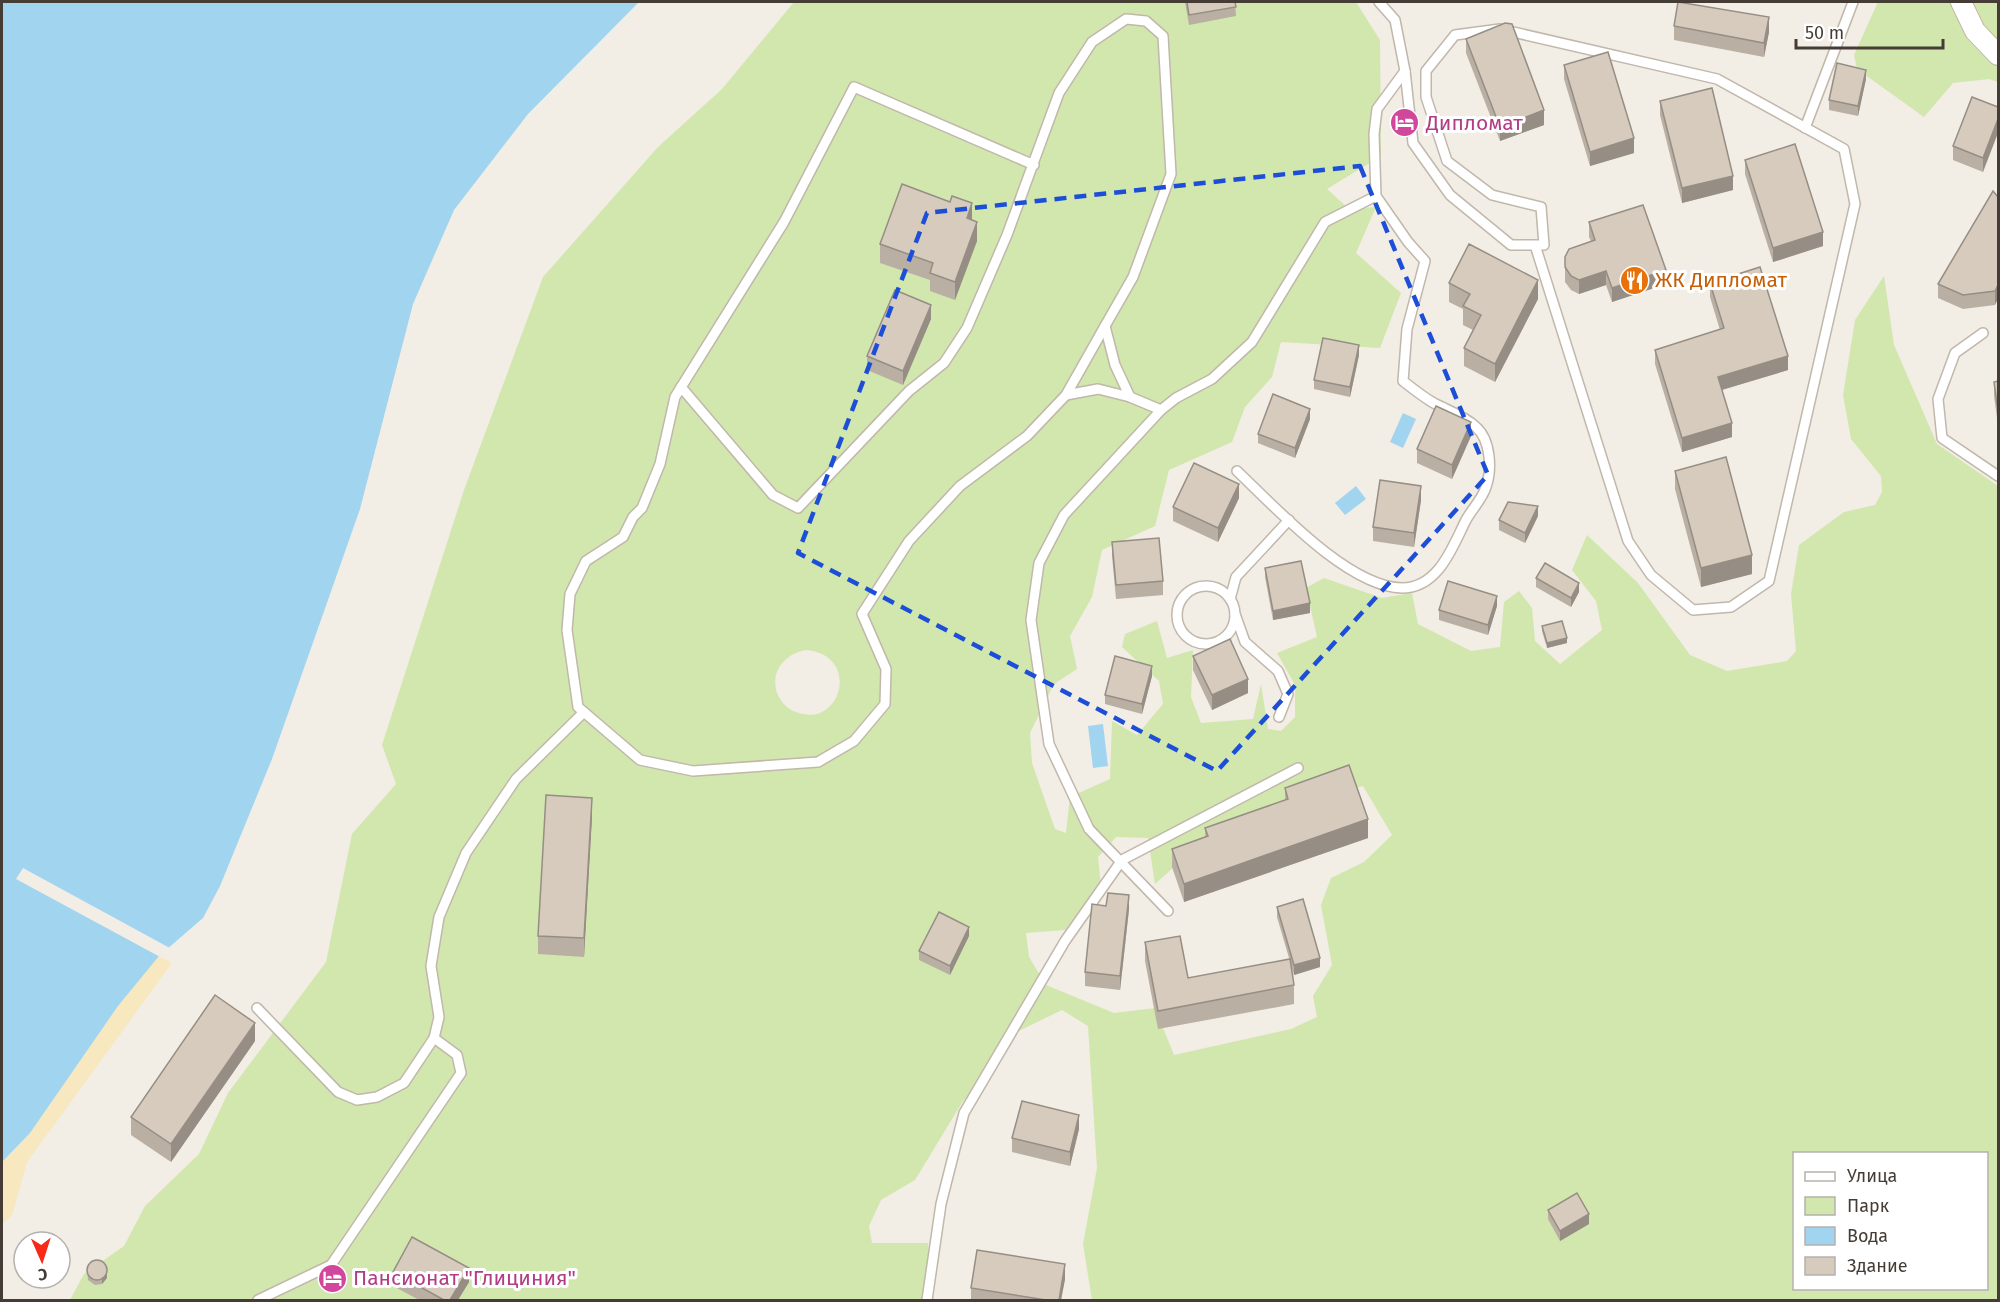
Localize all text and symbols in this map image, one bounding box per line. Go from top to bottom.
scale bar [1796,12,1943,50]
text: 50 m [1805,22,1844,44]
hotel icon: Дипломат [1389,107,1421,139]
place label: Дипломат [1425,110,1523,136]
restaurant icon: ЖК Дипломат [1618,264,1650,296]
place label: ЖК Дипломат [1655,267,1787,293]
legend [1793,1152,1988,1290]
text: Улица [1847,1165,1897,1187]
text: Парк [1847,1195,1890,1217]
text: Вода [1847,1225,1888,1247]
north arrow [12,1230,72,1290]
text: Здание [1847,1255,1908,1277]
hotel icon: Пансионат "Глициния" [316,1262,348,1294]
text: С [37,1265,48,1284]
place label: Пансионат "Глициния" [353,1265,576,1291]

